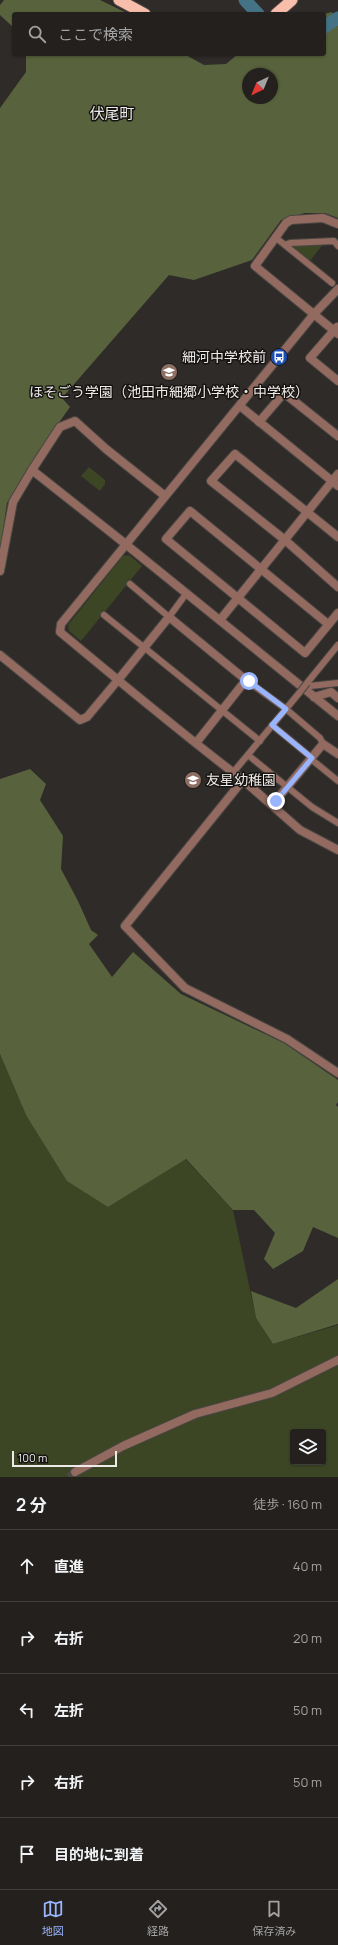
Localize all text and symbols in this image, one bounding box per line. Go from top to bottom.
search box [12,12,326,56]
icon: search [26,23,48,45]
text: ここで検索 [58,24,133,45]
north arrow [242,68,278,104]
district label: 伏尾町 [89,103,135,124]
place label: 細河中学校前 [182,347,266,366]
bus stop icon: 細河中学校前 [269,347,289,367]
school or university icon: ほそごう学園（池田市細郷小学校・中学校） [159,362,179,382]
place label: ほそごう学園（池田市細郷小学校・中学校） [29,382,309,401]
route start [240,672,258,690]
school or university icon: 友星幼稚園 [183,770,203,790]
place label: 友星幼稚園 [206,770,276,789]
route end [267,792,285,810]
map controls [290,1429,326,1465]
button: layers [290,1429,326,1465]
scale bar [12,1449,117,1468]
text: 100 m [18,1450,47,1465]
text: 2 分 [16,1493,47,1516]
text: 徒歩 · 160 m [253,1495,322,1513]
icon: ahead [16,1555,38,1577]
text: 直進 [54,1556,84,1577]
text: 40 m [293,1557,322,1575]
icon: right [16,1627,38,1649]
text: 右折 [54,1628,84,1649]
text: 20 m [293,1629,322,1647]
icon: left [16,1699,38,1721]
text: 左折 [54,1700,84,1721]
text: 50 m [293,1701,322,1719]
icon: right [16,1771,38,1793]
text: 右折 [54,1772,84,1793]
text: 50 m [293,1773,322,1791]
icon: arrive [16,1843,38,1865]
text: 目的地に到着 [54,1844,144,1865]
tab: 地図 [42,1898,64,1938]
tab: 経路 [147,1898,169,1938]
tab: 保存済み [252,1898,296,1938]

